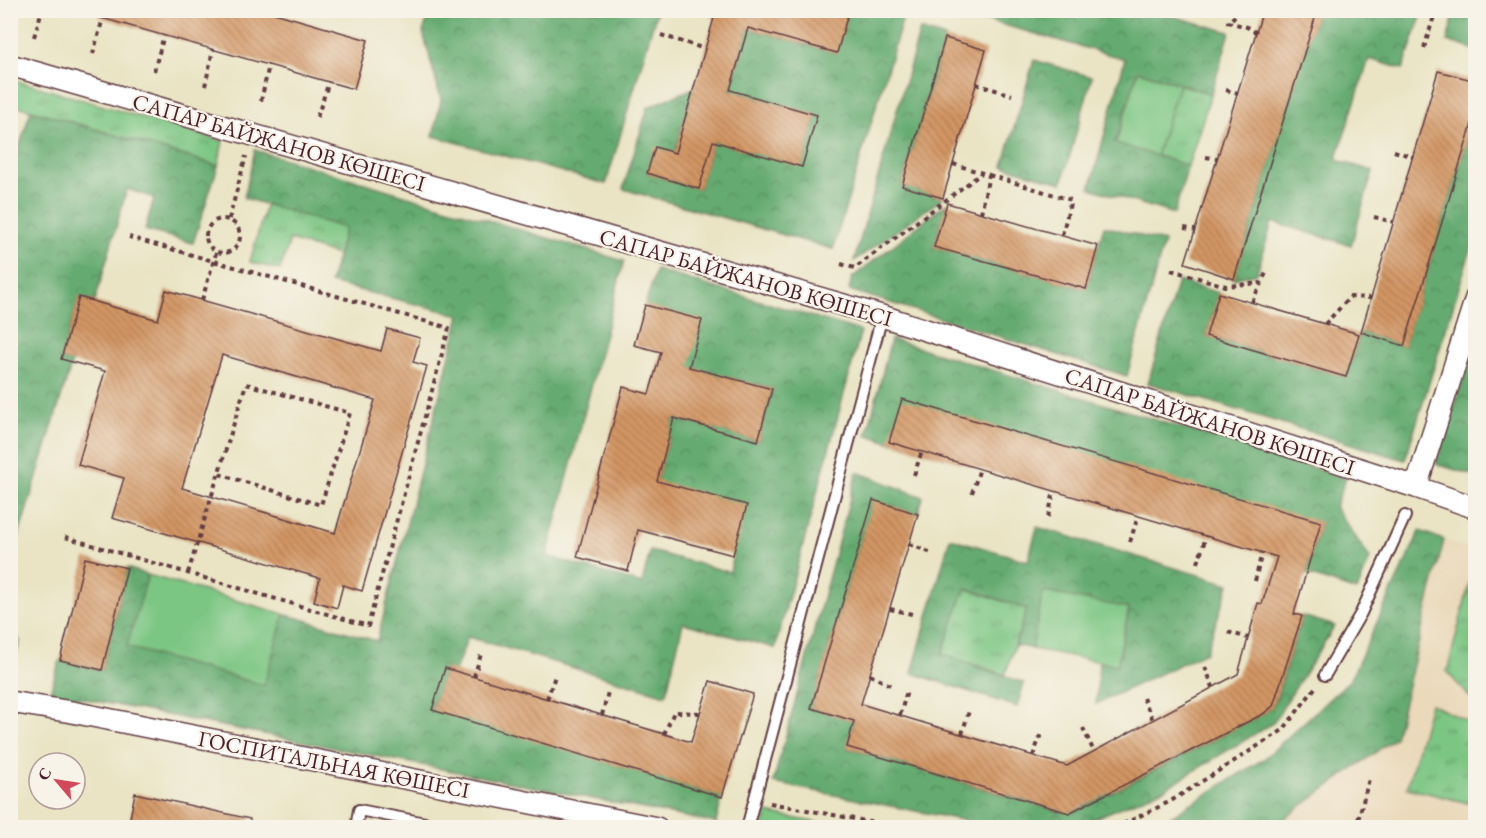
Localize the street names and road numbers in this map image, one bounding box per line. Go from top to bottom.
street label: САПАР БАЙЖАНОВ КӨШЕСІ [129,87,429,198]
street label: САПАР БАЙЖАНОВ КӨШЕСІ [596,222,896,333]
street label: САПАР БАЙЖАНОВ КӨШЕСІ [1061,361,1359,482]
street label: ГОСПИТАЛЬНАЯ КӨШЕСІ [196,724,473,805]

